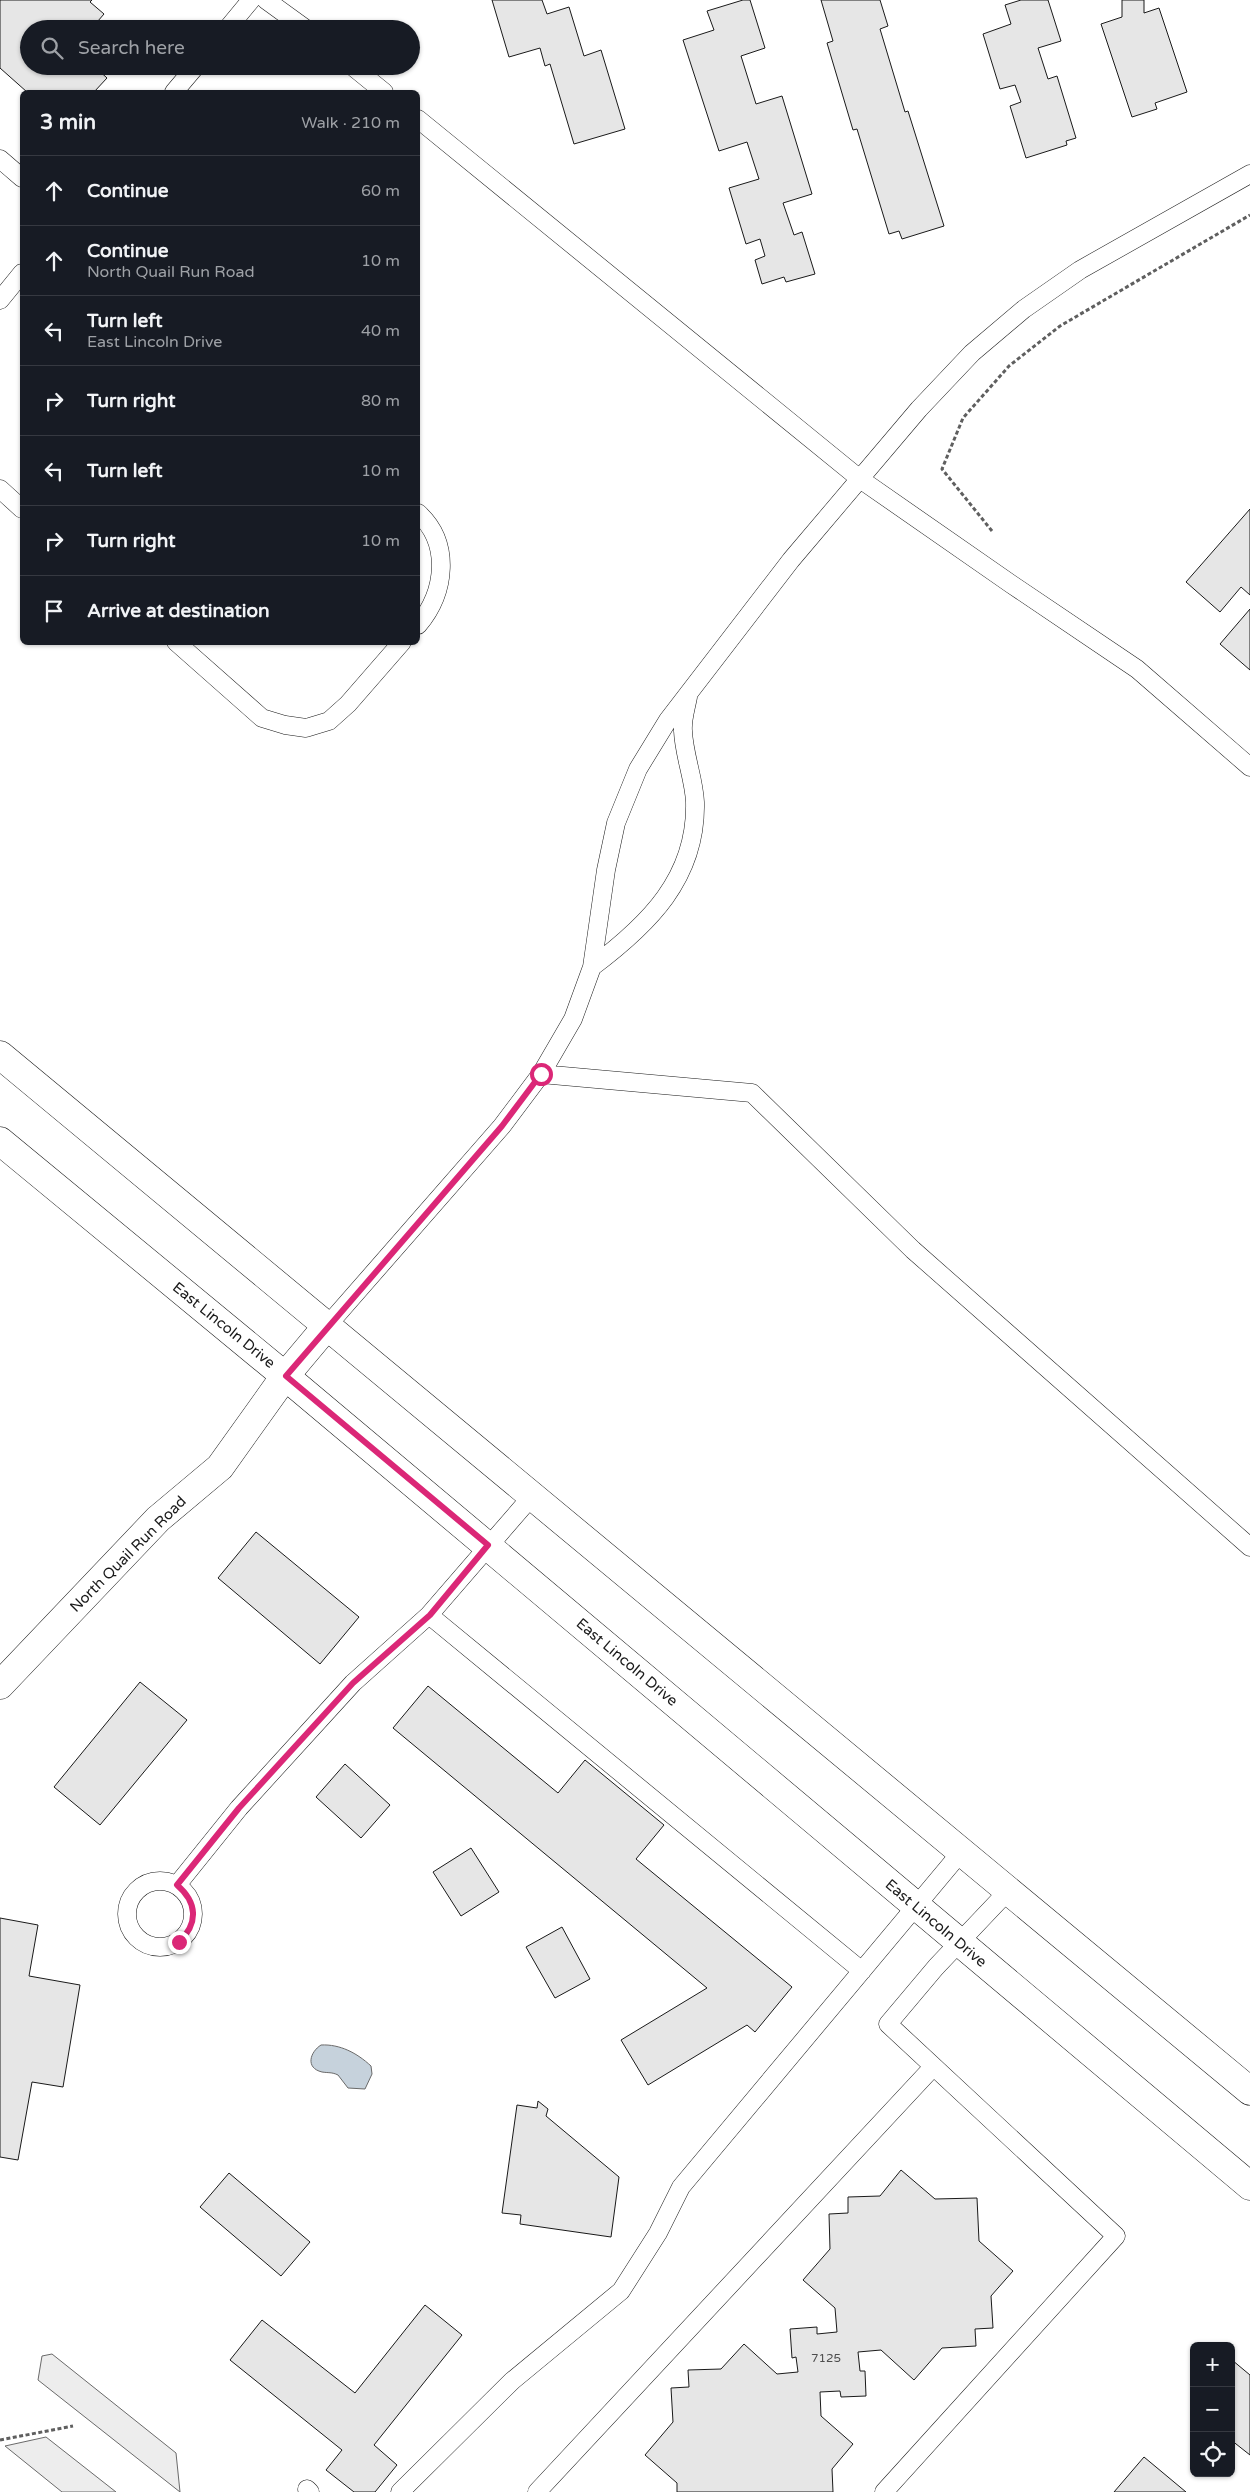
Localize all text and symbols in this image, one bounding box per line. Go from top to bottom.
search box [20,20,420,75]
icon: search [38,34,66,62]
text: Search here [78,37,185,59]
text: 3 min [40,110,96,135]
text: Walk · 210 m [301,113,400,133]
icon: ahead [40,177,68,205]
text: Continue [87,180,169,202]
text: 60 m [361,181,400,201]
text: Continue [87,240,169,262]
icon: ahead [40,247,68,275]
text: 10 m [361,251,400,271]
text: North Quail Run Road [87,262,254,282]
text: Turn left [87,310,163,332]
icon: left [40,317,68,345]
text: 40 m [361,321,400,341]
text: East Lincoln Drive [87,332,222,352]
icon: right [40,387,68,415]
text: Turn right [87,390,175,412]
text: 80 m [361,391,400,411]
icon: left [40,457,68,485]
text: Turn left [87,460,163,482]
text: 10 m [361,461,400,481]
icon: right [40,527,68,555]
text: Turn right [87,530,175,552]
text: 10 m [361,531,400,551]
icon: arrive [40,597,68,625]
text: Arrive at destination [87,600,270,622]
route start [530,1063,553,1086]
street label: East Lincoln Drive [169,1278,279,1372]
street label: North Quail Run Road [66,1492,190,1616]
street label: East Lincoln Drive [573,1614,681,1710]
street label: East Lincoln Drive [882,1875,990,1971]
route end [168,1931,191,1954]
map controls [1190,2342,1235,2477]
button: + [1190,2342,1235,2387]
house number: 7125 [811,2351,841,2365]
button: − [1190,2387,1235,2432]
button: locate [1190,2432,1235,2477]

